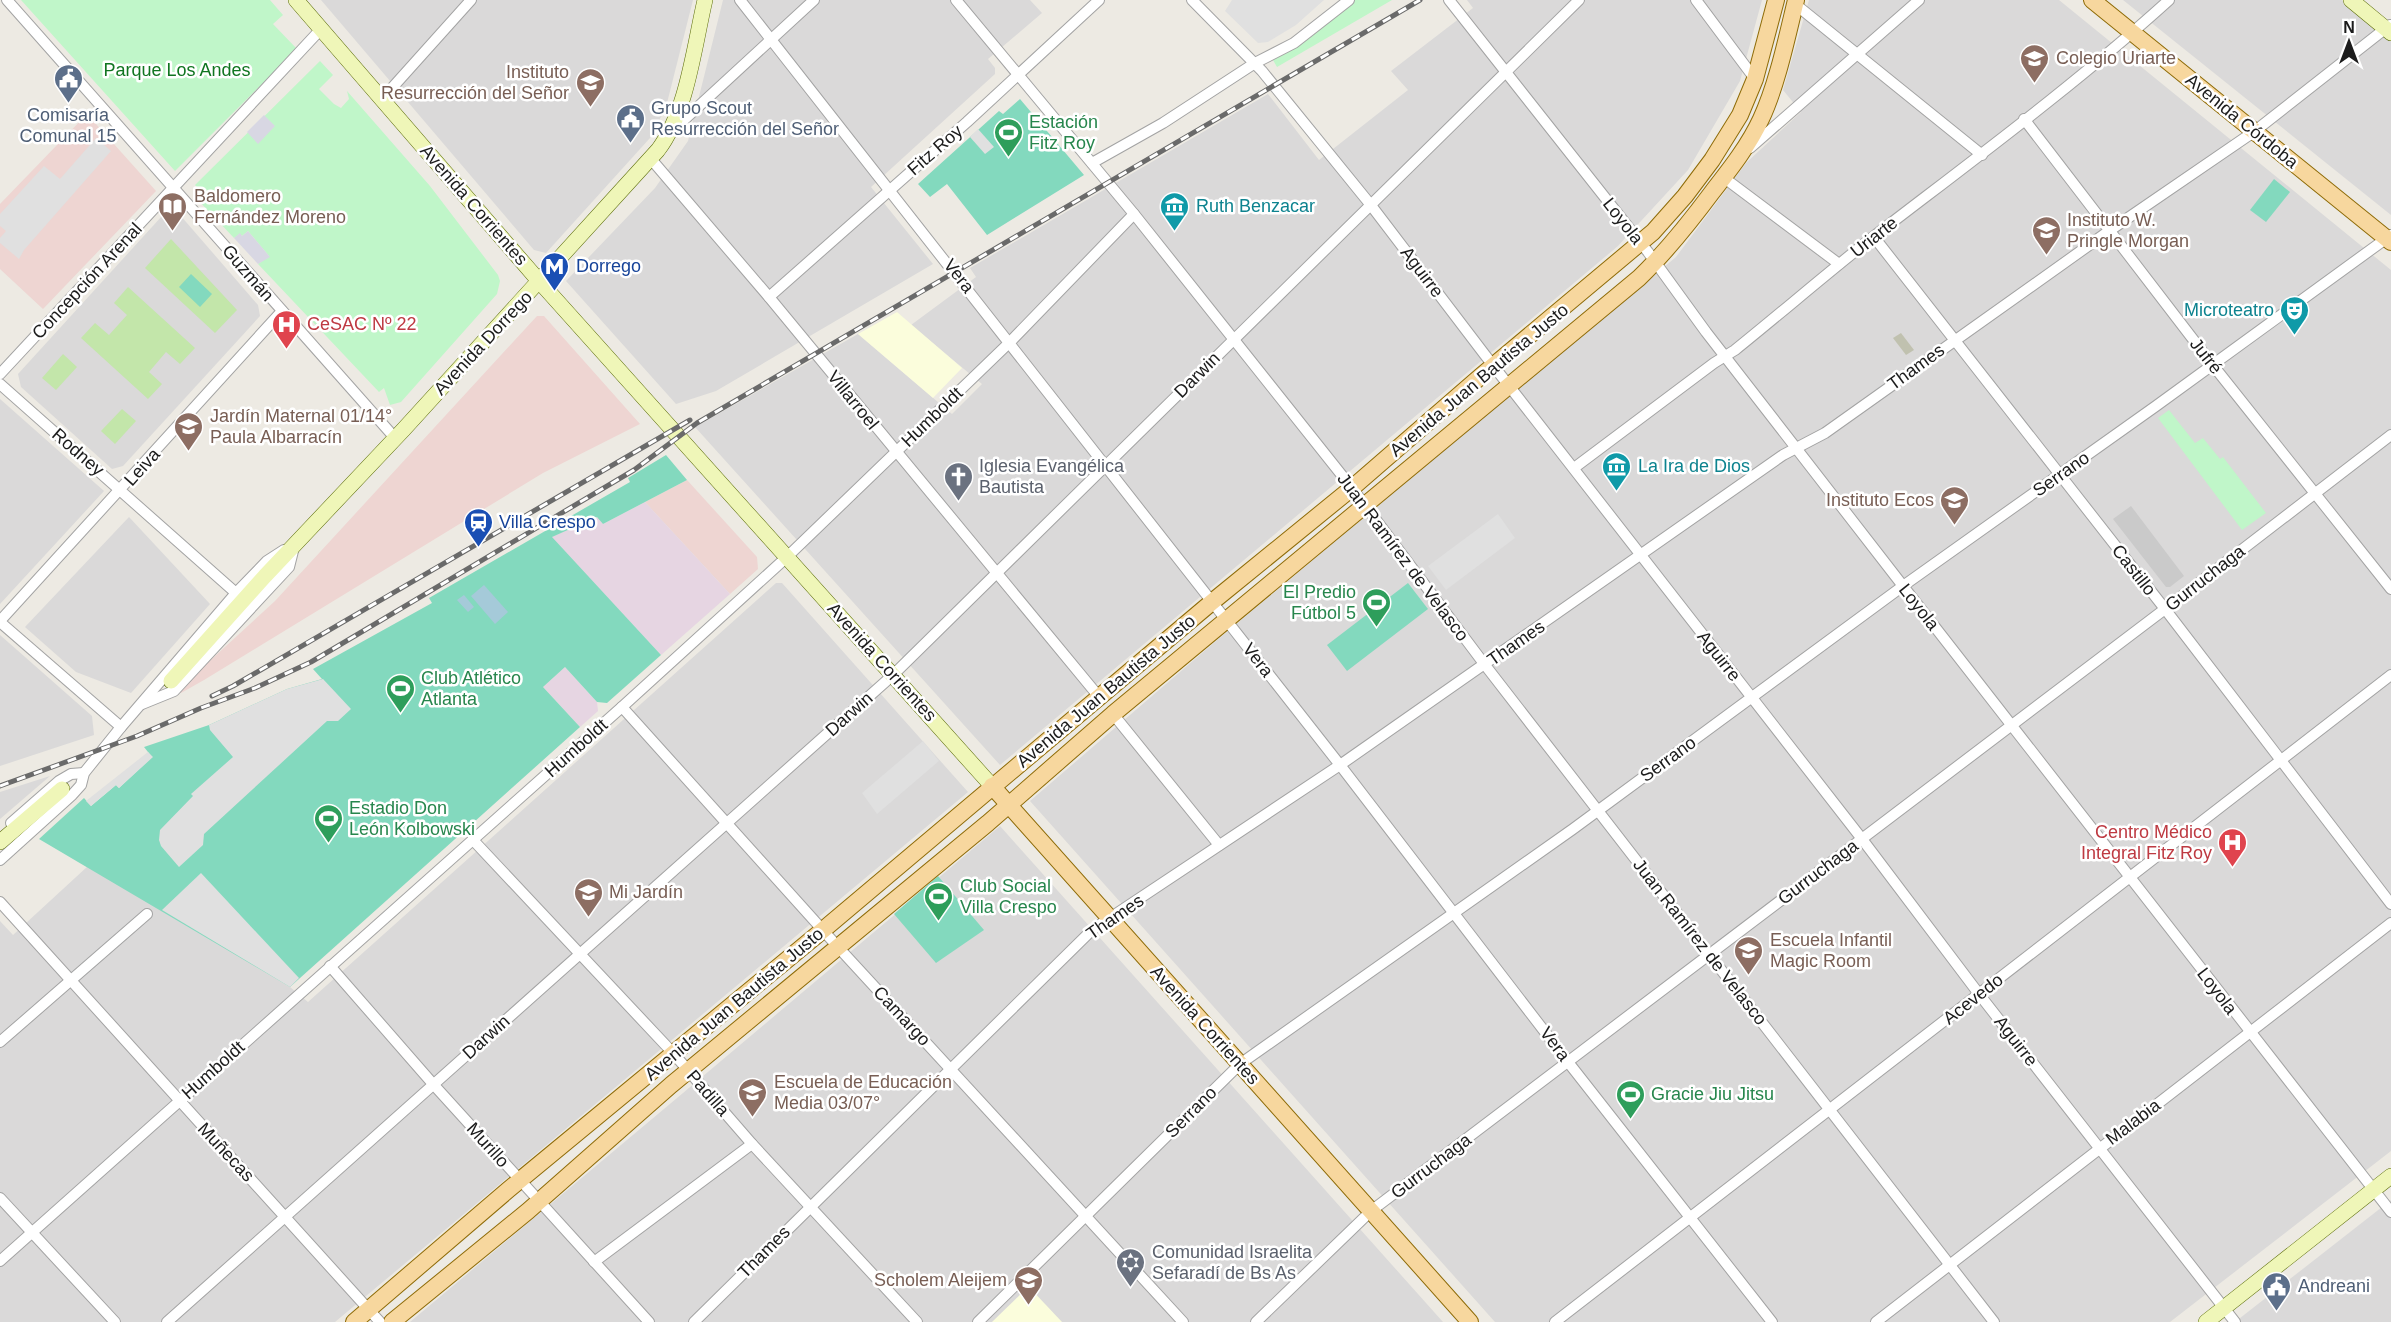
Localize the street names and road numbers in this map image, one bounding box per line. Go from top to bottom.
street label: Avenida Córdoba [2182,70,2303,173]
street label: Fitz Roy [904,121,966,179]
street label: Avenida Corrientes [416,141,532,269]
street label: Loyola [1599,194,1648,249]
street label: Uriarte [1847,212,1901,262]
street label: Concepción Arenal [28,219,146,343]
street label: Guzmán [218,241,278,305]
street label: Aguirre [1397,243,1447,301]
street label: Vera [940,255,979,298]
street label: Avenida Dorrego [430,287,536,399]
street label: Avenida Juan Bautista Justo [1386,299,1572,461]
street label: Jufré [2186,334,2226,378]
street label: Thames [1884,340,1948,394]
street label: Darwin [1170,348,1224,402]
street label: Villarroel [823,367,883,433]
street label: Humboldt [897,383,967,451]
street label: Rodney [48,424,108,480]
street label: Leiva [120,444,164,490]
street label: Serrano [2029,447,2093,501]
street label: Juan Ramírez de Velasco [1333,469,1473,645]
street label: Gurruchaga [2161,540,2249,615]
street label: Castillo [2108,541,2160,599]
street label: Loyola [1895,580,1944,635]
street label: Avenida Corrientes [823,599,941,725]
street label: Avenida Juan Bautista Justo [1013,610,1199,772]
street label: Thames [1484,616,1548,670]
street label: Aguirre [1693,627,1745,685]
street label: Vera [1239,639,1278,682]
street label: Darwin [821,688,877,740]
street label: Humboldt [541,715,611,781]
street label: Serrano [1636,732,1700,786]
street label: Gurruchaga [1774,835,1863,909]
street label: Juan Ramírez de Velasco [1629,855,1771,1029]
street label: Thames [1083,890,1147,944]
street label: Avenida Juan Bautista Justo [641,923,827,1085]
street label: Avenida Corrientes [1146,962,1264,1088]
street label: Loyola [2193,964,2242,1019]
street label: Acevedo [1939,970,2007,1028]
street label: Camargo [869,982,935,1050]
street label: Darwin [458,1011,514,1063]
street label: Aguirre [1990,1012,2042,1070]
street label: Vera [1536,1023,1575,1066]
street label: Humboldt [178,1037,248,1103]
street label: Padilla [683,1066,734,1121]
street label: Serrano [1161,1082,1221,1142]
street label: Malabia [2102,1094,2165,1149]
street label: Muñecas [194,1118,258,1186]
street label: Murillo [463,1119,513,1171]
street label: Gurruchaga [1387,1129,1476,1203]
street label: Thames [734,1222,794,1282]

